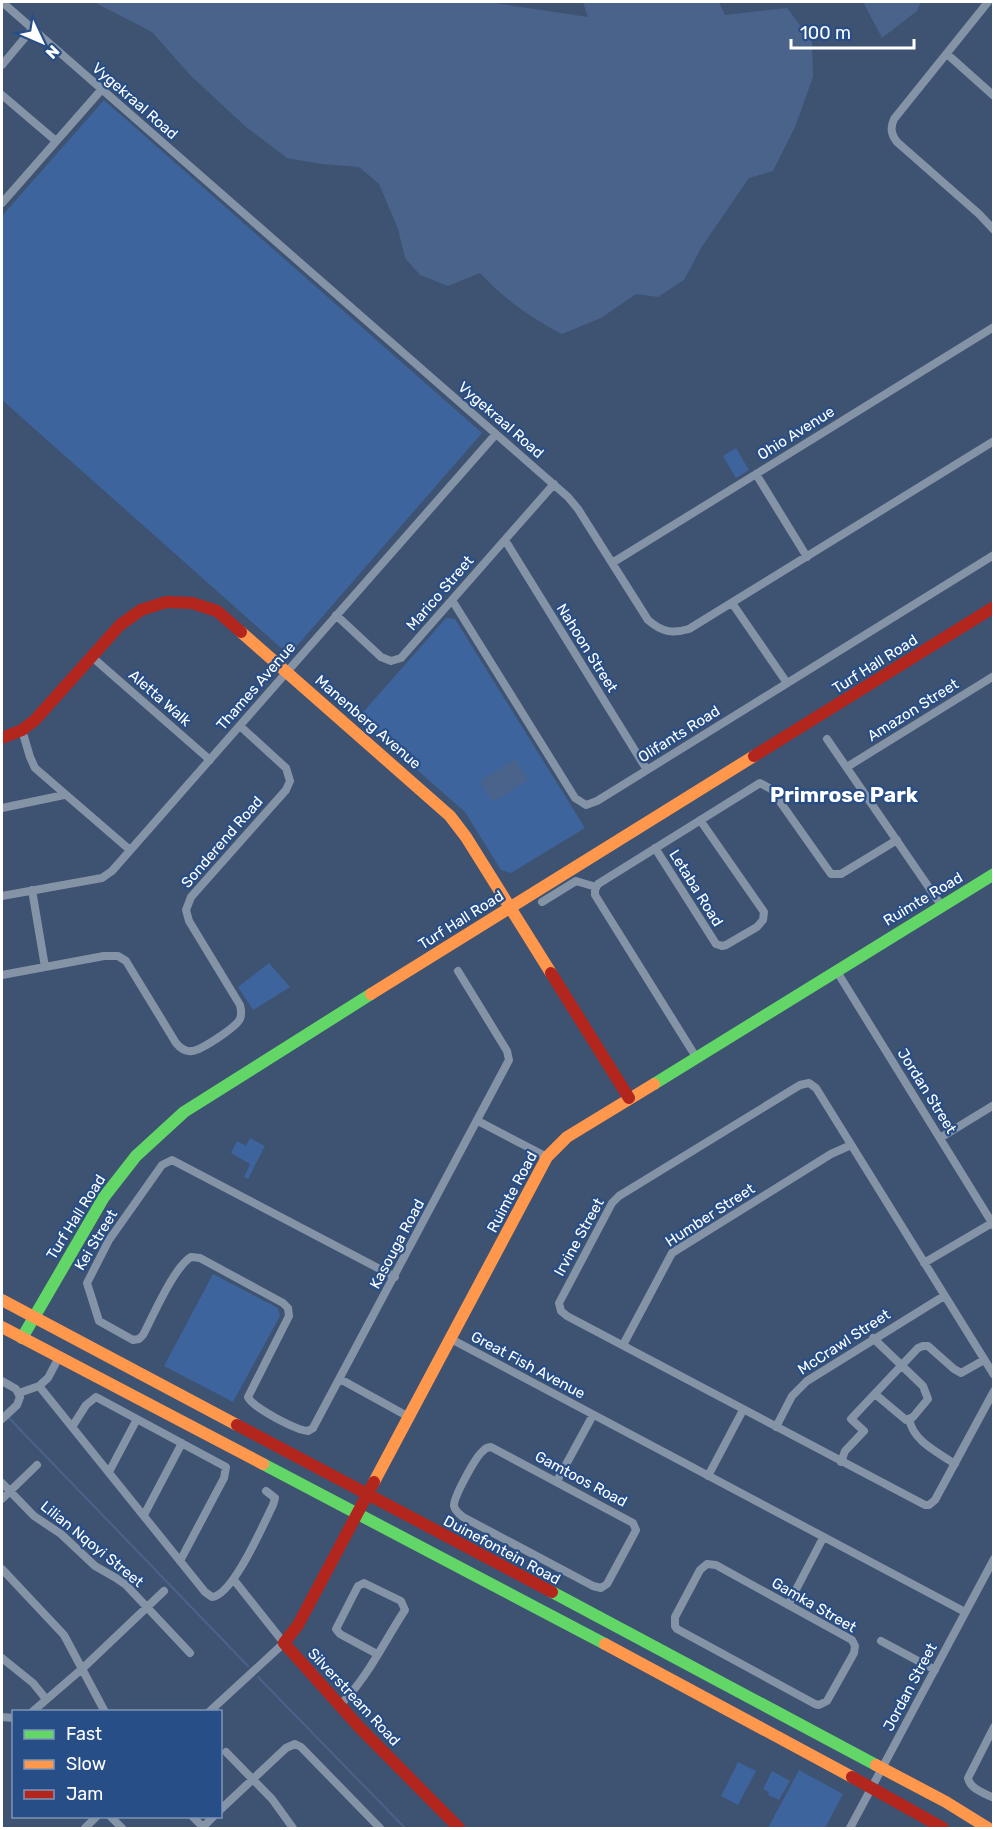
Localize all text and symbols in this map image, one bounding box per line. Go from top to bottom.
north arrow [12,12,72,72]
scale bar [791,12,914,50]
text: 100 m [800,22,851,44]
text: N [42,41,63,63]
street label: Vygekraal Road [88,59,182,143]
street label: Vygekraal Road [454,378,548,462]
street label: Ohio Avenue [754,402,838,464]
street label: Marico Street [403,552,478,634]
street label: Nahoon Street [553,600,622,696]
street label: Turf Hall Road [829,631,921,697]
street label: Thames Avenue [213,638,299,734]
street label: Aletta Walk [125,666,195,730]
street label: Manenberg Avenue [311,671,425,773]
street label: Amazon Street [864,675,962,745]
street label: Olifants Road [635,702,723,766]
district label: Primrose Park [770,782,919,807]
street label: Sonderend Road [177,792,267,892]
street label: Letaba Road [665,846,727,930]
street label: Ruimte Road [880,868,966,930]
street label: Turf Hall Road [415,887,507,953]
street label: Jordan Street [894,1045,960,1137]
street label: Ruimte Road [483,1148,541,1236]
street label: Turf Hall Road [43,1171,109,1263]
street label: Humber Street [662,1179,758,1251]
street label: Irvine Street [550,1195,608,1279]
street label: Kasouga Road [366,1196,428,1292]
street label: Kei Street [71,1206,121,1274]
street label: McCrawl Street [794,1305,894,1379]
street label: Great Fish Avenue [468,1327,588,1403]
street label: Gamtoos Road [532,1447,630,1511]
street label: Lilian Nqoyi Street [37,1497,147,1591]
street label: Duinefontein Road [440,1512,564,1588]
street label: Gamka Street [768,1574,860,1637]
street label: Jordan Street [879,1640,941,1734]
street label: Silverstream Road [304,1644,404,1750]
legend [12,1710,222,1818]
text: Fast [66,1723,102,1745]
text: Slow [66,1753,106,1775]
text: Jam [66,1783,103,1805]

